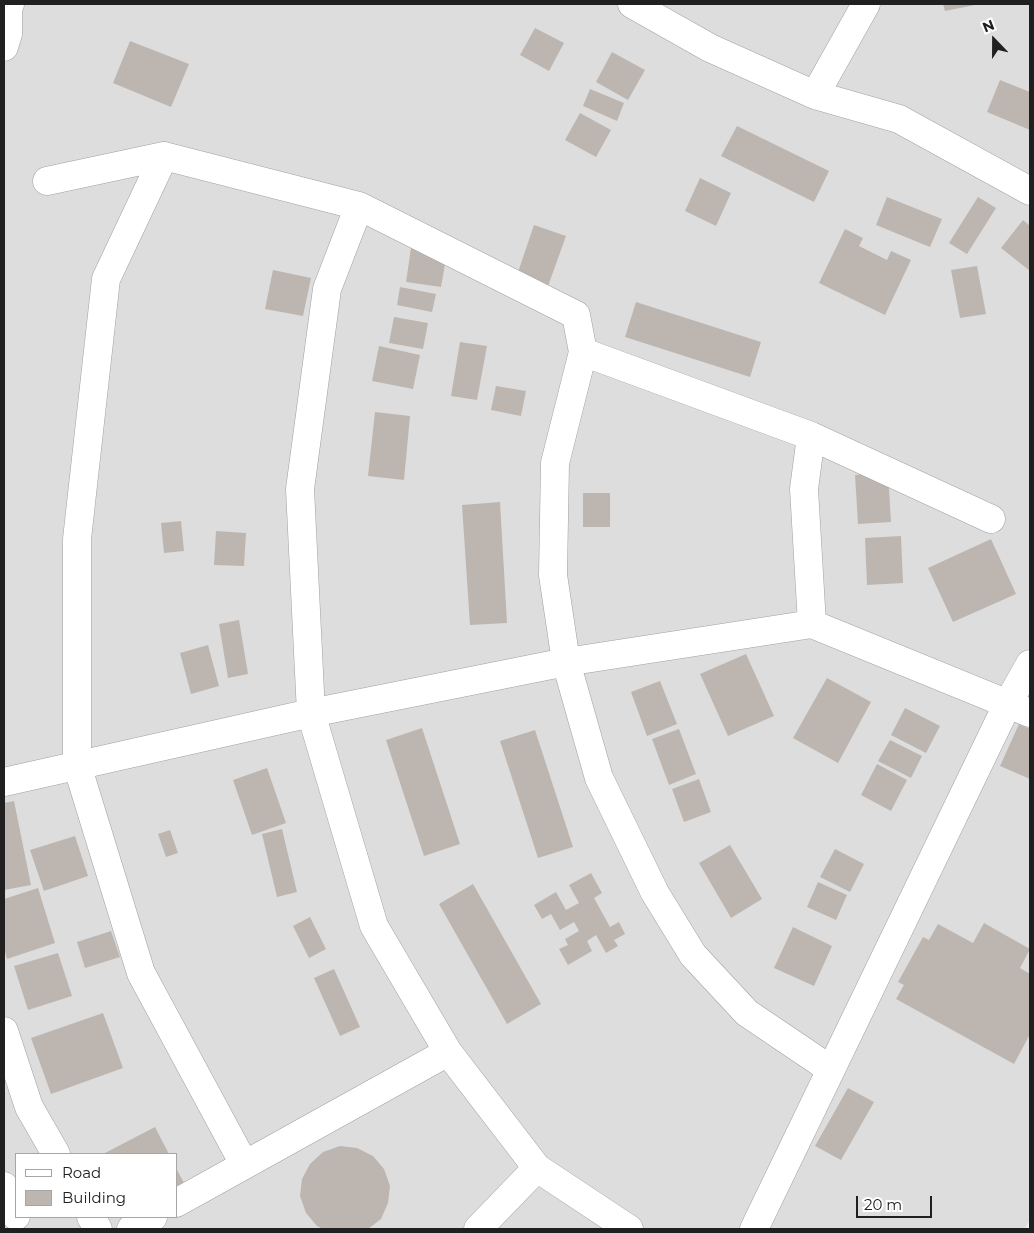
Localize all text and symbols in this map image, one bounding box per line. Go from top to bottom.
north arrow [969,15,1019,65]
text: N [980,16,997,37]
legend [15,1153,178,1218]
text: Road [62,1163,101,1182]
scale bar [859,1186,935,1218]
text: Building [62,1188,126,1207]
text: 20 m [864,1195,902,1214]

